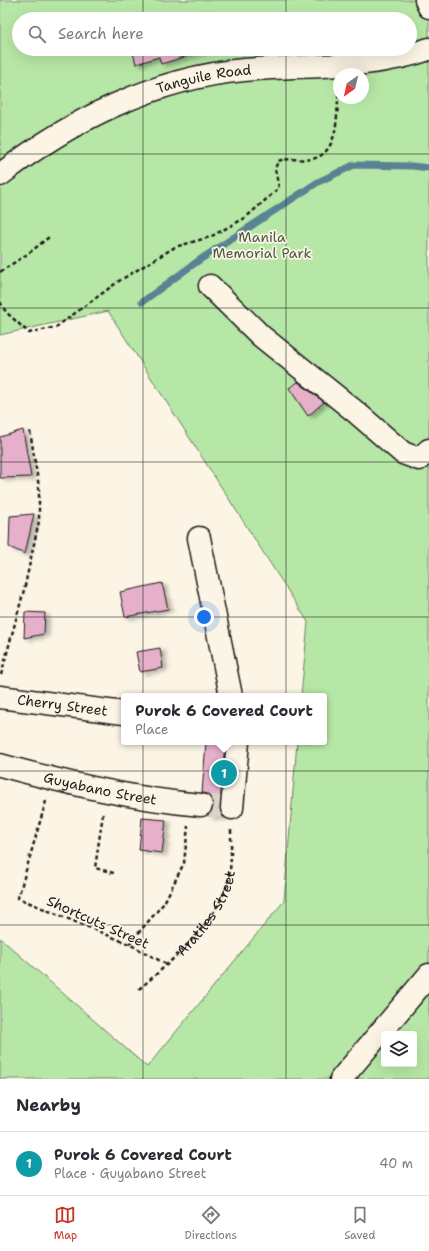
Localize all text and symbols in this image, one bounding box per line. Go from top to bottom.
search box [12,12,417,56]
icon: search [26,23,48,45]
text: Search here [58,24,144,44]
street label: Tanguile Road [154,60,252,97]
north arrow [333,68,369,104]
park label: Manila Memorial Park [212,228,312,262]
your location [194,607,214,627]
street label: Cherry Street [16,690,109,720]
popup [121,693,327,745]
text: Purok 6 Covered Court [135,701,313,721]
text: Place [135,721,168,738]
pin: 1 [211,758,237,788]
street label: Guyabano Street [42,768,158,809]
street label: Aratiles Street [172,869,239,959]
street label: Shortcuts Street [44,891,152,953]
map controls [381,1031,417,1067]
button: layers [381,1031,417,1067]
text: Nearby [16,1094,81,1116]
text: Purok 6 Covered Court [54,1145,232,1165]
text: 1 [26,1155,32,1172]
text: 40 m [379,1155,413,1172]
text: Place · Guyabano Street [54,1165,206,1182]
tab: Map [54,1204,77,1243]
tab: Directions [184,1204,237,1243]
tab: Saved [344,1204,375,1243]

